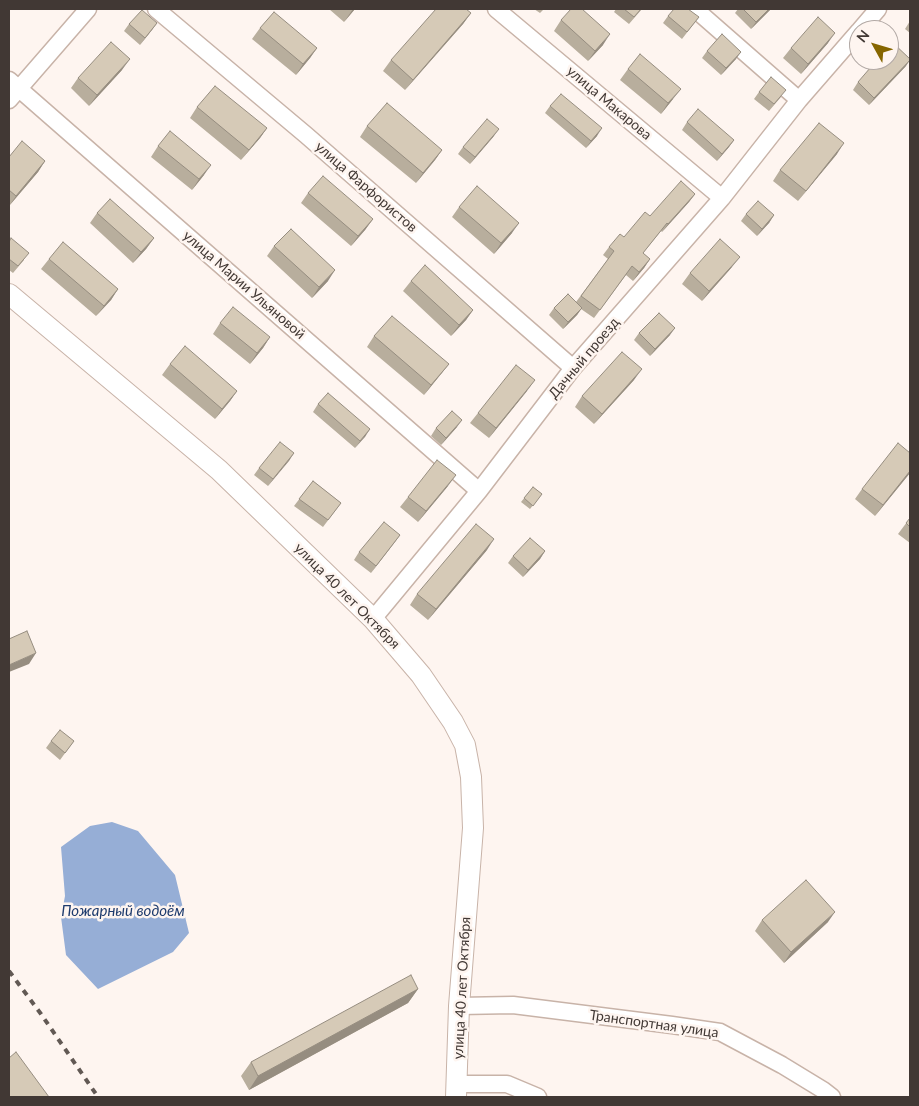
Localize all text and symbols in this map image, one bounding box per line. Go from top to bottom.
north arrow [849,20,899,70]
text: N [853,26,873,45]
street label: улица Макарова [563,63,655,143]
street label: улица Фарфористов [312,138,420,236]
street label: улица Марии Ульяновой [179,227,309,343]
street label: Дачный проезд [545,314,623,402]
street label: улица 40 лет Октября [291,540,403,652]
water label: Пожарный водоём [61,902,185,920]
street label: улица 40 лет Октября [450,916,474,1060]
street label: Транспортная улица [588,1007,720,1041]

